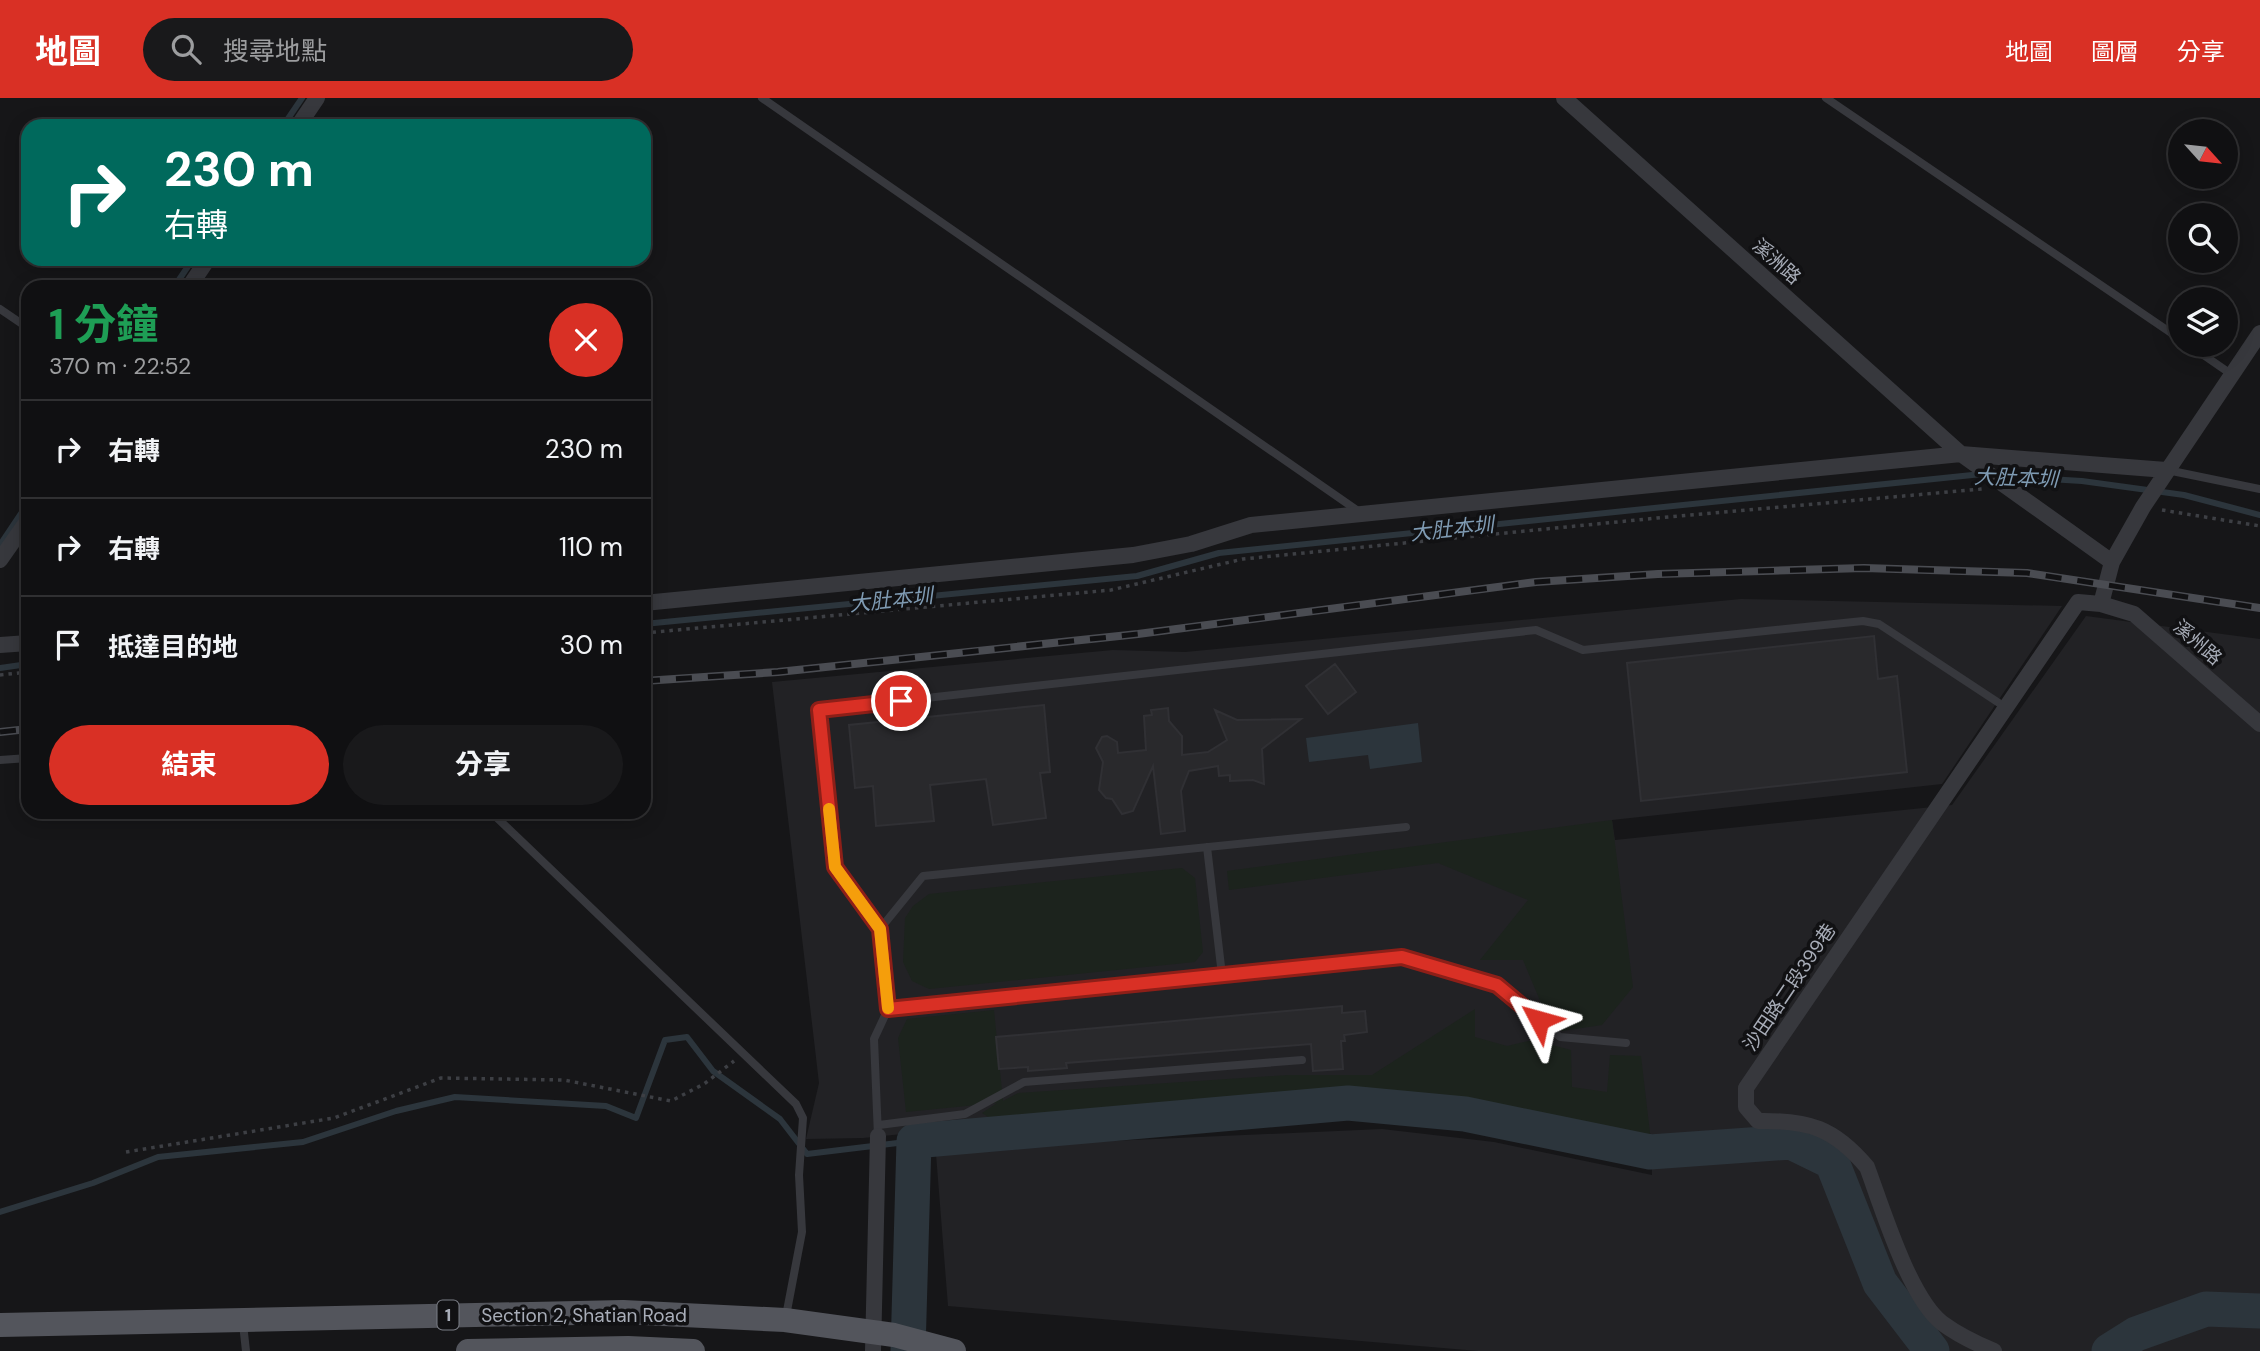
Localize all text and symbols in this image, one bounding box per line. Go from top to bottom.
search box [143,18,633,81]
text: 地圖 [35,30,101,73]
icon: search [167,30,205,68]
text: 搜尋地點 [223,34,327,68]
text: 地圖 [2005,36,2053,67]
text: 圖層 [2091,36,2139,67]
text: 分享 [2177,36,2225,67]
north arrow [2168,119,2238,189]
map controls [2168,119,2238,357]
text: 230 m [164,137,314,201]
icon: right [49,147,140,238]
button: search [2168,203,2238,273]
text: 右轉 [164,204,228,246]
street label: 溪洲路 [1747,233,1806,290]
button: layers [2168,287,2238,357]
text: 1 分鐘 [49,297,158,352]
button: close [549,303,623,377]
text: 370 m · 22:52 [49,351,191,381]
icon: right [49,430,87,468]
text: 230 m [545,432,623,466]
text: 右轉 [108,434,160,468]
water label: 大肚本圳 [1974,463,2061,494]
water label: 大肚本圳 [1409,510,1498,547]
icon: right [49,528,87,566]
text: 110 m [559,530,623,564]
text: 右轉 [108,532,160,566]
water label: 大肚本圳 [848,581,937,618]
street label: 溪州路 [2168,614,2227,671]
icon: arrive [49,626,87,664]
text: 30 m [560,628,623,662]
text: 抵達目的地 [108,630,238,664]
pin [871,671,931,731]
icon: arrive [882,682,920,720]
button: 結束 [49,725,329,805]
button: 分享 [343,725,623,805]
street label: 沙田路二段399巷 [1738,919,1841,1056]
position arrow [1502,983,1576,1057]
road number: 1 [438,1300,458,1330]
street label: Section 2, Shatian Road [481,1303,687,1328]

